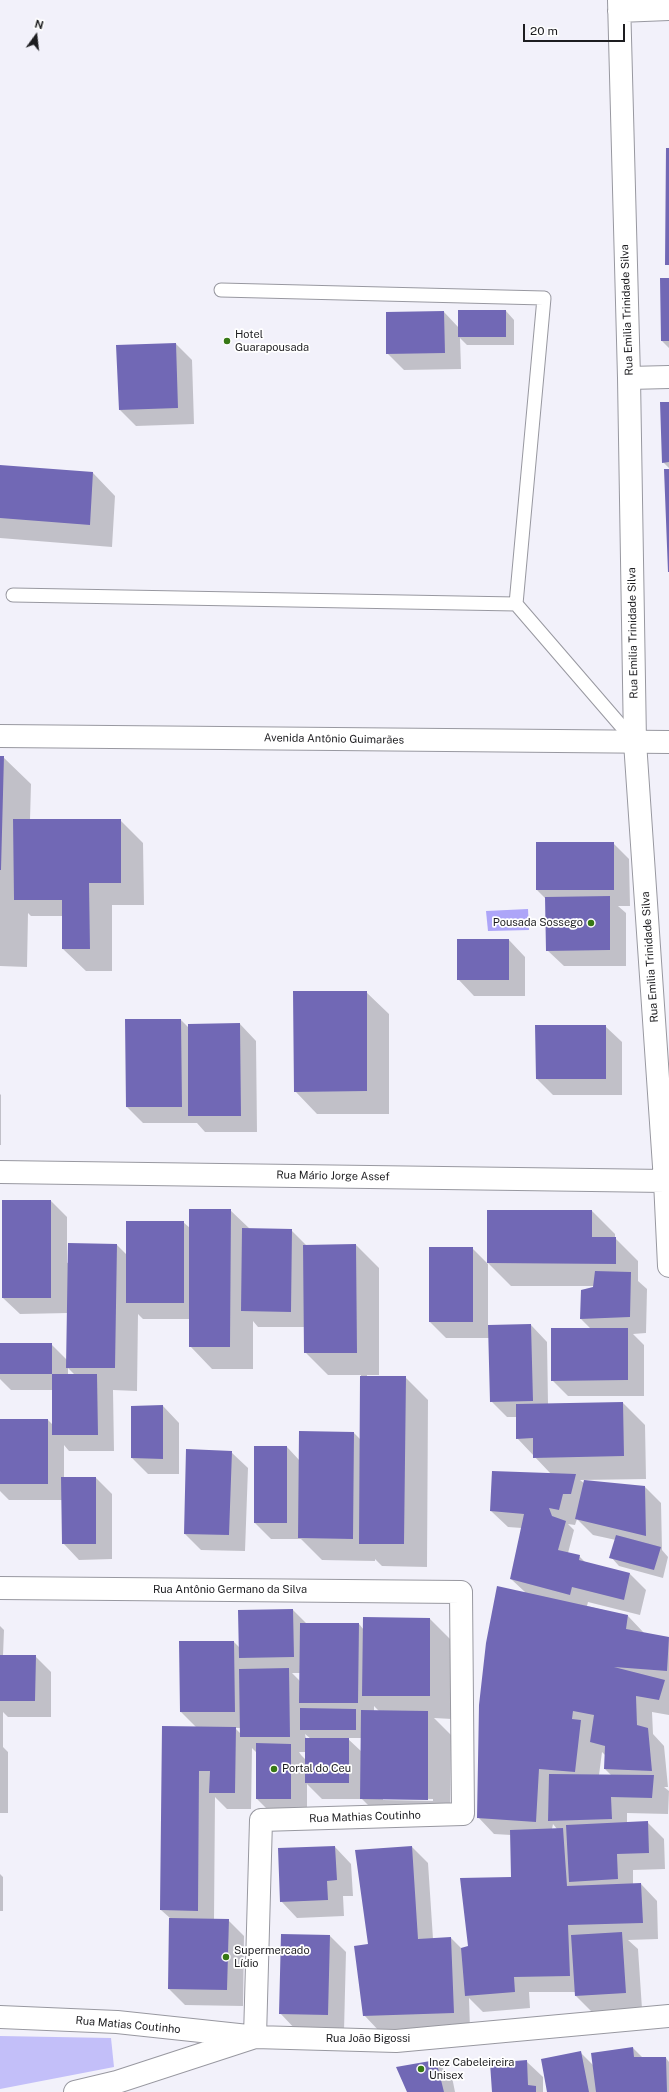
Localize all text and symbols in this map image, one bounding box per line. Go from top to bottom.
north arrow [16,16,56,56]
scale bar [525,16,627,42]
text: N [33,17,45,31]
text: 20 m [530,24,558,38]
street label: Rua Emilia Trinidade Silva [618,244,636,376]
place label: Hotel Guarapousada [235,328,309,354]
marker: Hotel Guarapousada [222,336,232,346]
street label: Rua Emilia Trinidade Silva [625,567,641,699]
street label: Avenida Antônio Guimarães [264,731,404,747]
street label: Rua Emilia Trinidade Silva [639,891,661,1023]
place label: Pousada Sossego [493,916,583,930]
marker: Pousada Sossego [586,918,596,928]
street label: Rua Mário Jorge Assef [276,1168,390,1184]
street label: Rua Antônio Germano da Silva [153,1583,307,1597]
place label: Portal do Ceu [282,1762,351,1776]
marker: Portal do Ceu [269,1764,279,1774]
street label: Rua Mathias Coutinho [309,1808,421,1826]
place label: Supermercado Lídio [234,1944,310,1970]
marker: Supermercado Lídio [221,1952,231,1962]
street label: Rua Matias Coutinho [75,2014,181,2036]
street label: Rua João Bigossi [326,2032,410,2046]
place label: Inez Cabeleireira Unisex [429,2056,514,2082]
marker: Inez Cabeleireira Unisex [416,2064,426,2074]

